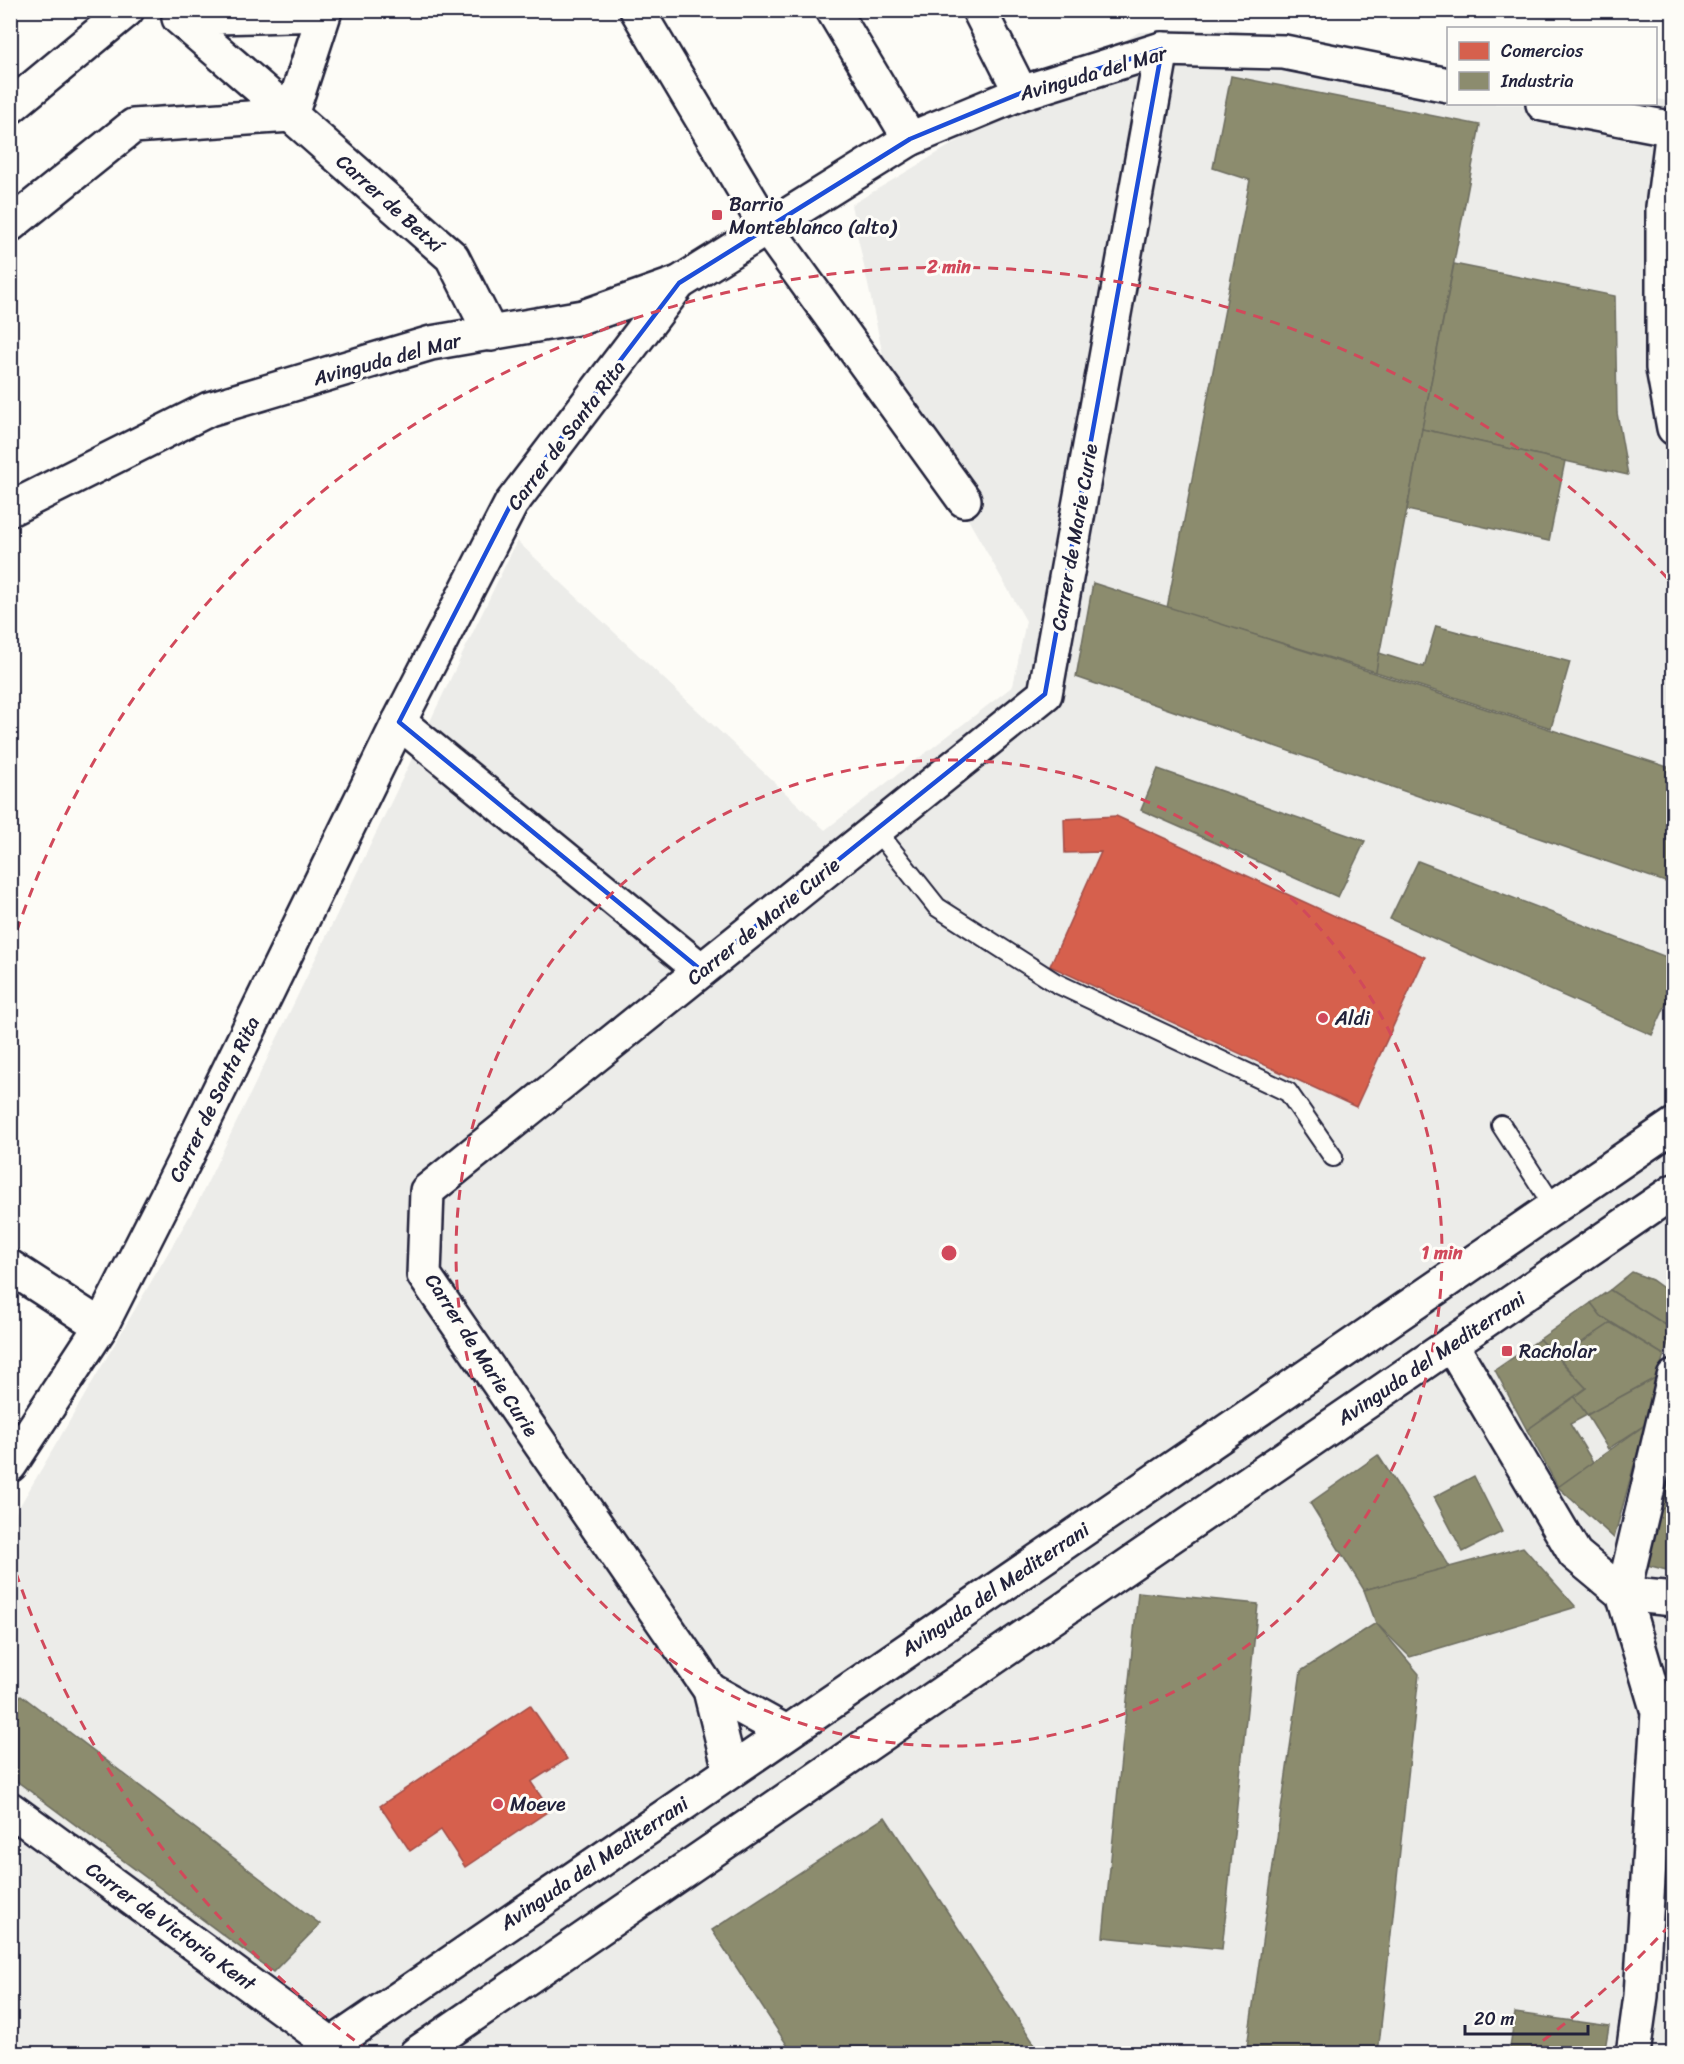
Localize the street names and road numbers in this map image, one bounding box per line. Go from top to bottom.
street label: Avinguda del Mar [1014,35,1173,111]
street label: Carrer de Betxí [328,145,454,263]
street label: Avinguda del Mar [308,322,467,396]
street label: Carrer de Santa Rita [498,352,635,518]
street label: Carrer de Marie Curie [1041,440,1108,633]
street label: Carrer de Marie Curie [679,848,848,995]
street label: Carrer de Santa Rita [159,1010,270,1188]
street label: Carrer de Marie Curie [415,1266,548,1445]
street label: Avinguda del Mediterrani [1329,1282,1533,1435]
street label: Avinguda del Mediterrani [893,1513,1097,1666]
street label: Avinguda del Mediterrani [492,1787,696,1940]
street label: Carrer de Victoria Kent [78,1852,264,2001]

